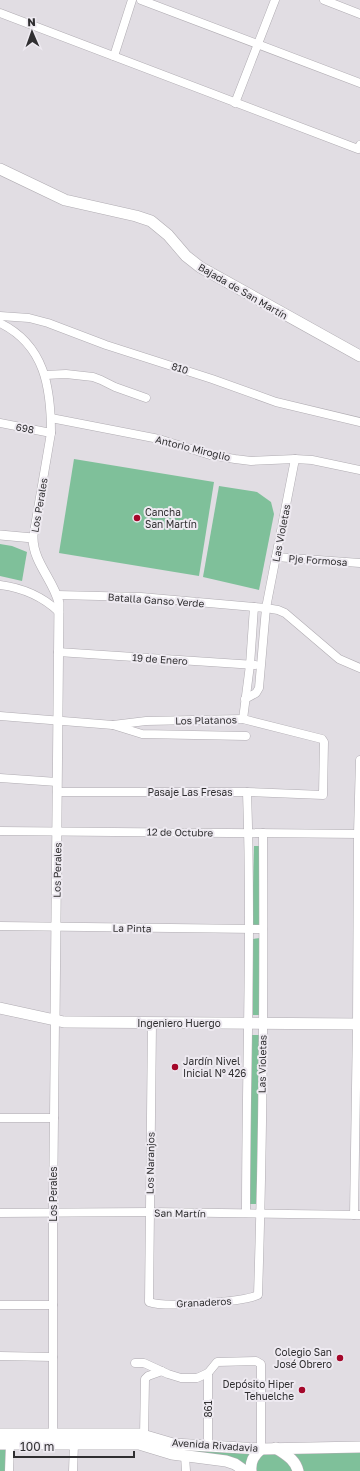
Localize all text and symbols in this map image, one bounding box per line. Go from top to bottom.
north arrow [12,12,52,52]
text: N [27,15,36,28]
street label: Bajada de San Martín [196,260,290,322]
street label: 810 [170,360,190,376]
street label: 698 [15,420,35,436]
street label: Antorio Miroglio [154,433,232,463]
street label: Los Perales [28,477,50,533]
street label: Las Violetas [270,503,292,563]
place label: Cancha San Martín [145,506,197,530]
marker: Cancha San Martín [132,513,142,523]
street label: Pje Formosa [288,552,348,568]
street label: Batalla Ganso Verde [107,591,205,609]
street label: 19 de Enero [132,651,188,667]
street label: Los Platanos [175,713,237,727]
street label: Pasaje Las Fresas [147,786,233,798]
street label: 12 de Octubre [147,825,213,839]
street label: Los Perales [51,842,63,898]
street label: La Pinta [112,922,152,934]
street label: Ingeniero Huergo [137,1017,221,1029]
street label: Las Violetas [255,1035,269,1093]
place label: Jardín Nivel Inicial Nº 426 [183,1055,246,1079]
marker: Jardín Nivel Inicial Nº 426 [170,1062,180,1072]
street label: Los Naranjos [143,1132,157,1194]
street label: Los Perales [47,1166,59,1222]
street label: San Martín [154,1207,206,1219]
street label: Granaderos [176,1295,232,1309]
place label: Colegio San José Obrero [274,1346,332,1370]
marker: Colegio San José Obrero [335,1353,345,1363]
place label: Depósito Hiper Tehuelche [222,1378,294,1402]
marker: Depósito Hiper Tehuelche [297,1385,307,1395]
street label: 861 [202,1400,214,1418]
scale bar [14,1433,134,1459]
street label: Avenida Rivadavia [171,1436,259,1454]
text: 100 m [20,1439,54,1454]

